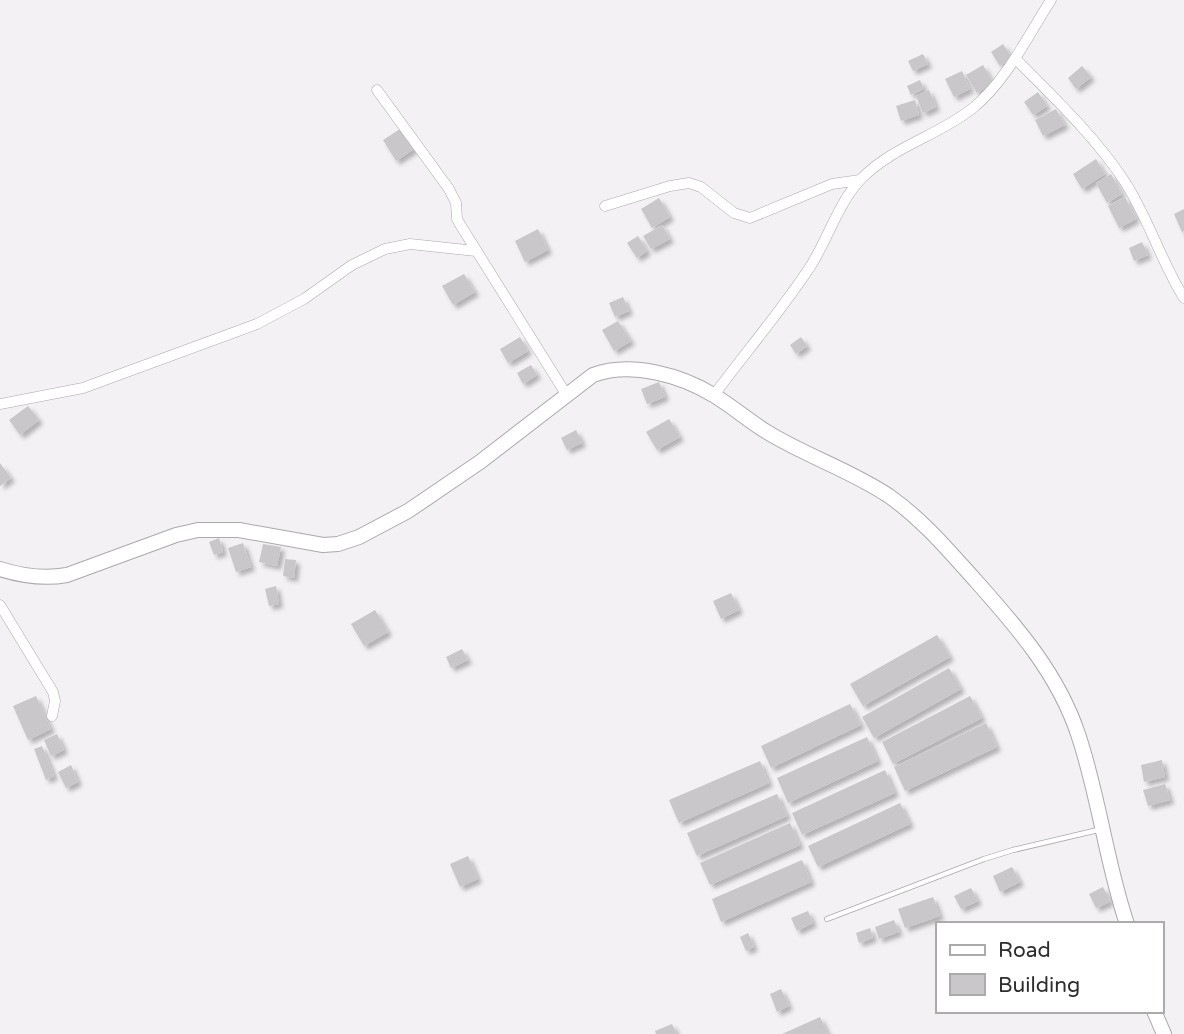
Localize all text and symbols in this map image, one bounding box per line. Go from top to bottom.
legend [936,922,1163,1013]
text: Road [998,938,1051,963]
text: Building [998,973,1080,998]

